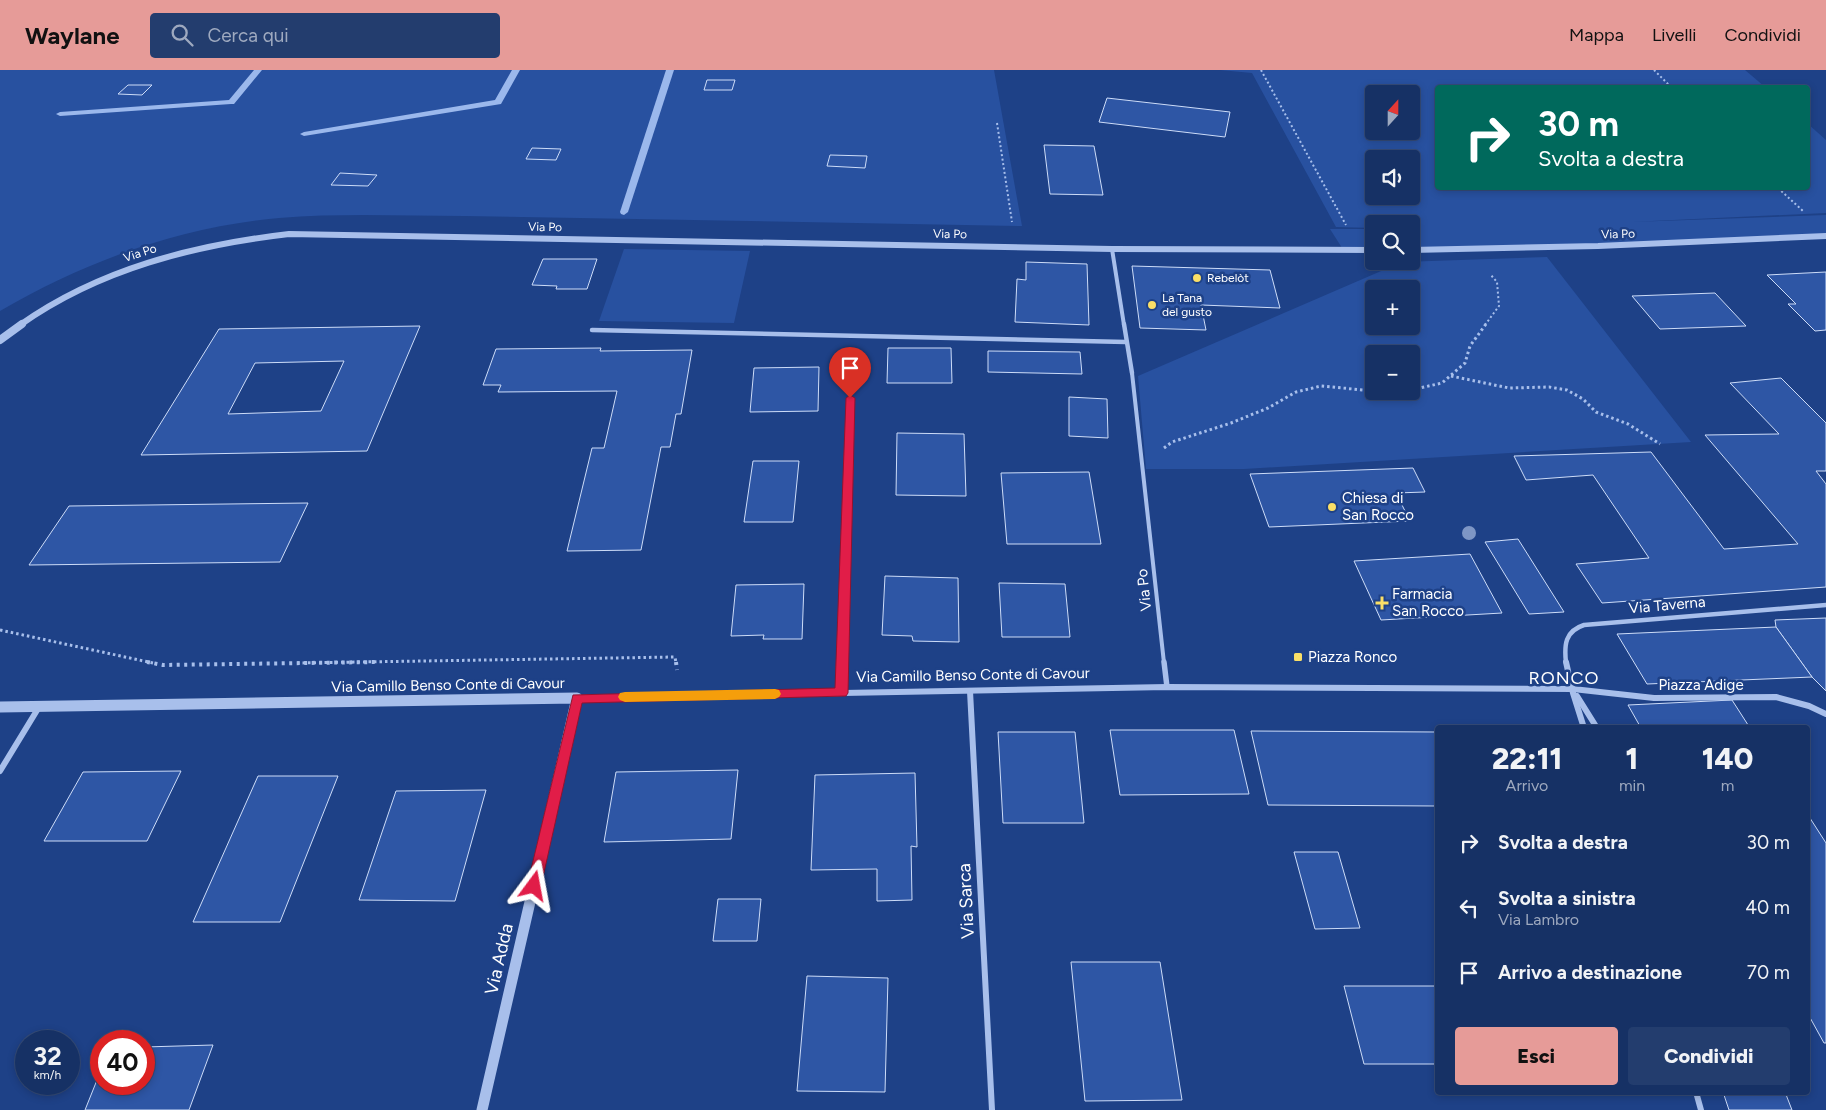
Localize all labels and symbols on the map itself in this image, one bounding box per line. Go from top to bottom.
north arrow [1365,85,1420,140]
street label: Via Po [528,220,562,234]
street label: Via Po [1601,226,1635,242]
street label: Via Po [933,227,967,241]
street label: Via Po [122,241,158,265]
place label: Rebelòt [1207,271,1249,285]
marker: Rebelòt [1191,272,1203,284]
place label: La Tana del gusto [1162,291,1212,319]
marker: La Tana del gusto [1146,299,1158,311]
pin [829,347,871,398]
place label: Chiesa di San Rocco [1342,489,1414,524]
marker: Chiesa di San Rocco [1326,501,1338,513]
street label: Via Po [1133,568,1155,612]
place label: Farmacia San Rocco [1392,585,1464,620]
street label: Via Taverna [1628,593,1706,617]
marker: Farmacia San Rocco [1376,597,1388,609]
place label: Piazza Ronco [1308,648,1397,666]
marker: Piazza Ronco [1292,651,1304,663]
street label: Via Camillo Benso Conte di Cavour [856,664,1090,686]
district label: RONCO [1528,667,1600,689]
street label: Via Camillo Benso Conte di Cavour [331,674,565,696]
street label: Piazza Adige [1658,676,1744,694]
position arrow [507,859,559,911]
street label: Via Sarca [953,863,979,939]
street label: Via Adda [480,921,518,997]
speed limit sign: 40 [90,1030,155,1095]

